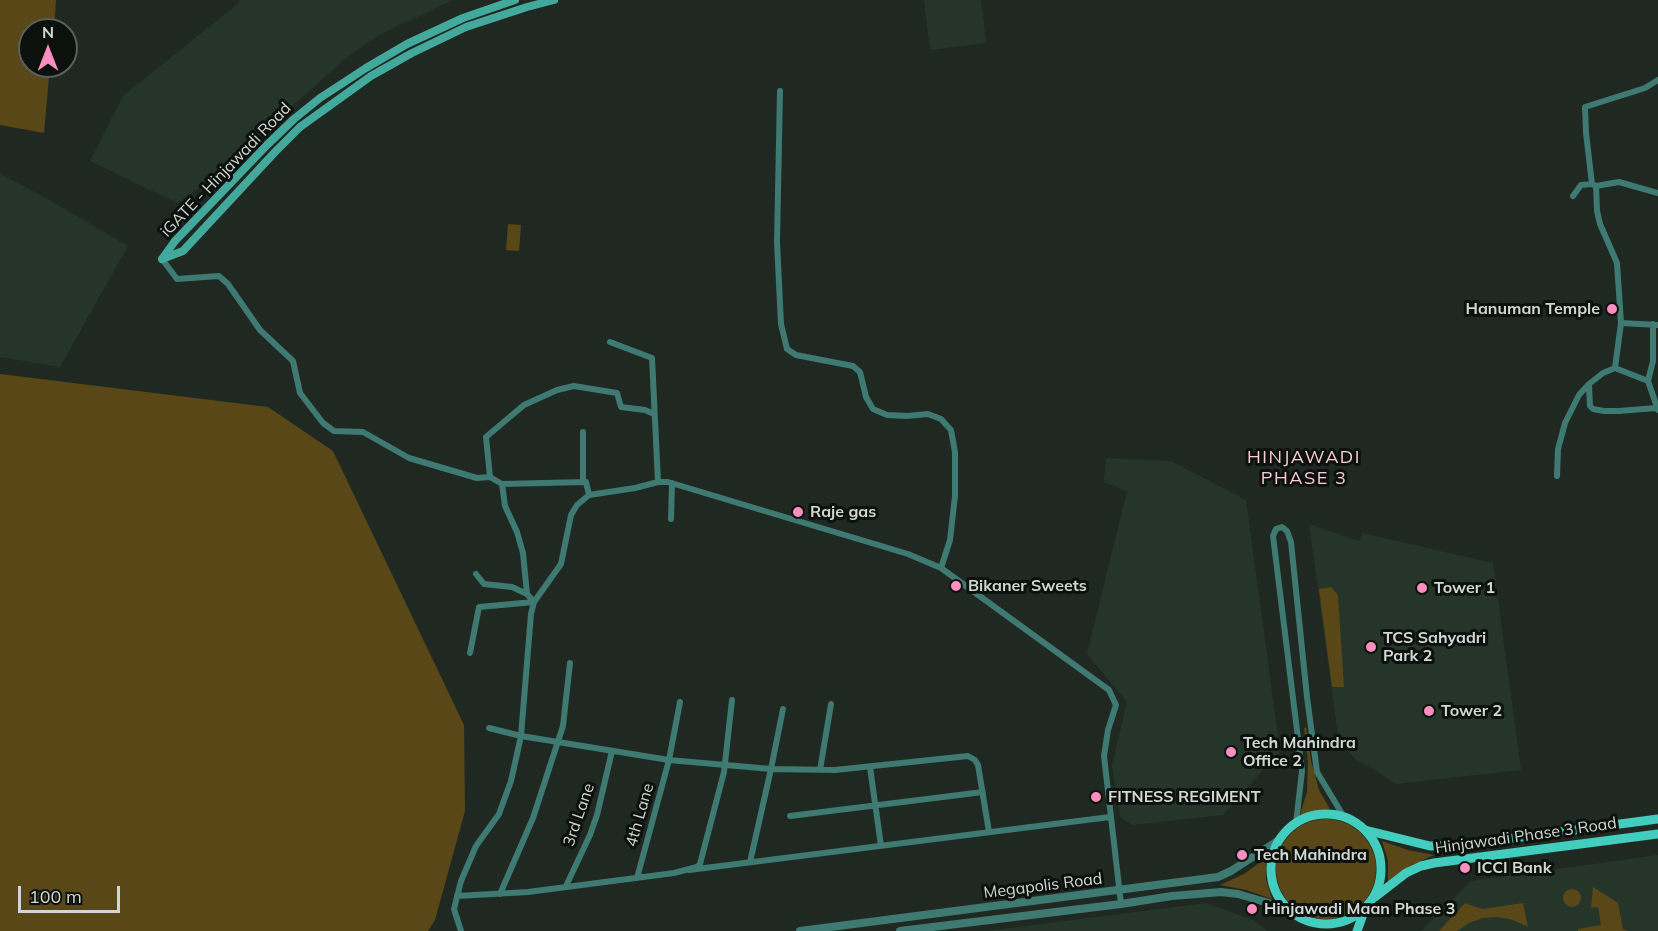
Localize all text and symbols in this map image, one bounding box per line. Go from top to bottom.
north arrow [18,18,78,78]
text: N [42,22,54,42]
street label: iGATE - Hinjawadi Road [157,99,295,241]
place label: Hanuman Temple [1466,299,1600,319]
marker: Hanuman Temple [1605,302,1619,316]
district label: HINJAWADI PHASE 3 [1247,447,1361,490]
place label: Raje gas [810,502,876,522]
marker: Raje gas [791,505,805,519]
place label: Bikaner Sweets [968,576,1087,596]
place label: Tower 1 [1434,578,1495,598]
marker: Bikaner Sweets [949,579,963,593]
marker: Tower 1 [1415,581,1429,595]
place label: TCS Sahyadri Park 2 [1383,628,1486,666]
marker: TCS Sahyadri Park 2 [1364,640,1378,654]
place label: Tower 2 [1441,701,1502,721]
marker: Tower 2 [1422,704,1436,718]
place label: Tech Mahindra Office 2 [1243,733,1356,771]
marker: Tech Mahindra Office 2 [1224,745,1238,759]
street label: 3rd Lane [559,781,599,849]
street label: 4th Lane [622,781,658,849]
place label: FITNESS REGIMENT [1108,787,1261,807]
marker: FITNESS REGIMENT [1089,790,1103,804]
street label: Hinjawadi Phase 3 Road [1434,814,1618,858]
place label: Tech Mahindra [1254,845,1367,865]
marker: Tech Mahindra [1235,848,1249,862]
place label: ICCI Bank [1477,858,1551,878]
marker: ICCI Bank [1458,861,1472,875]
street label: Megapolis Road [983,869,1103,903]
scale bar [21,874,123,912]
text: 100 m [29,885,82,908]
place label: Hinjawadi Maan Phase 3 [1264,899,1455,919]
marker: Hinjawadi Maan Phase 3 [1245,902,1259,916]

